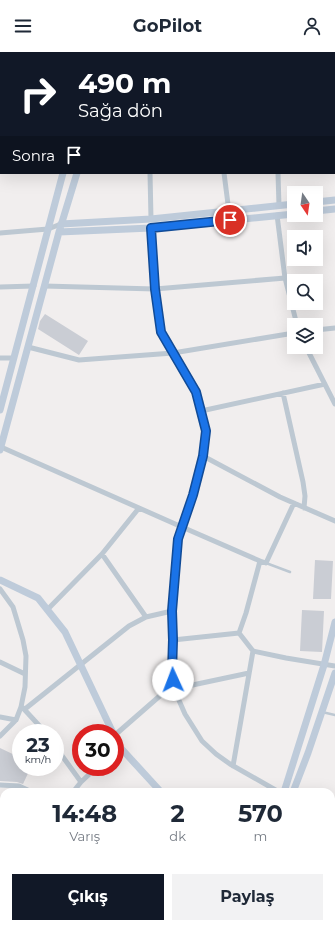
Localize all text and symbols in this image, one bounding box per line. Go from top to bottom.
icon: menu [12,15,34,37]
text: GoPilot [133,15,202,37]
icon: person [301,15,323,37]
text: 490 m [78,66,171,100]
icon: right [12,68,64,120]
text: Sağa dön [78,100,163,122]
icon: arrive [63,144,85,166]
text: Sonra [12,146,55,165]
north arrow [287,186,323,222]
map controls [287,186,323,354]
pin [213,203,247,237]
icon: arrive [219,209,241,231]
button: sound [287,230,323,266]
button: search [287,274,323,310]
button: layers [287,318,323,354]
position arrow [152,659,194,701]
speed limit sign: 30 [72,724,124,776]
text: 23 [26,733,50,757]
text: km/h [25,753,51,766]
text: 14:48 [52,799,117,828]
text: 2 [171,799,185,828]
text: 570 [238,799,283,828]
text: Varış [69,828,100,844]
text: dk [169,828,186,844]
text: m [254,828,267,844]
button: Çıkış [12,874,164,920]
button: Paylaş [172,874,323,920]

